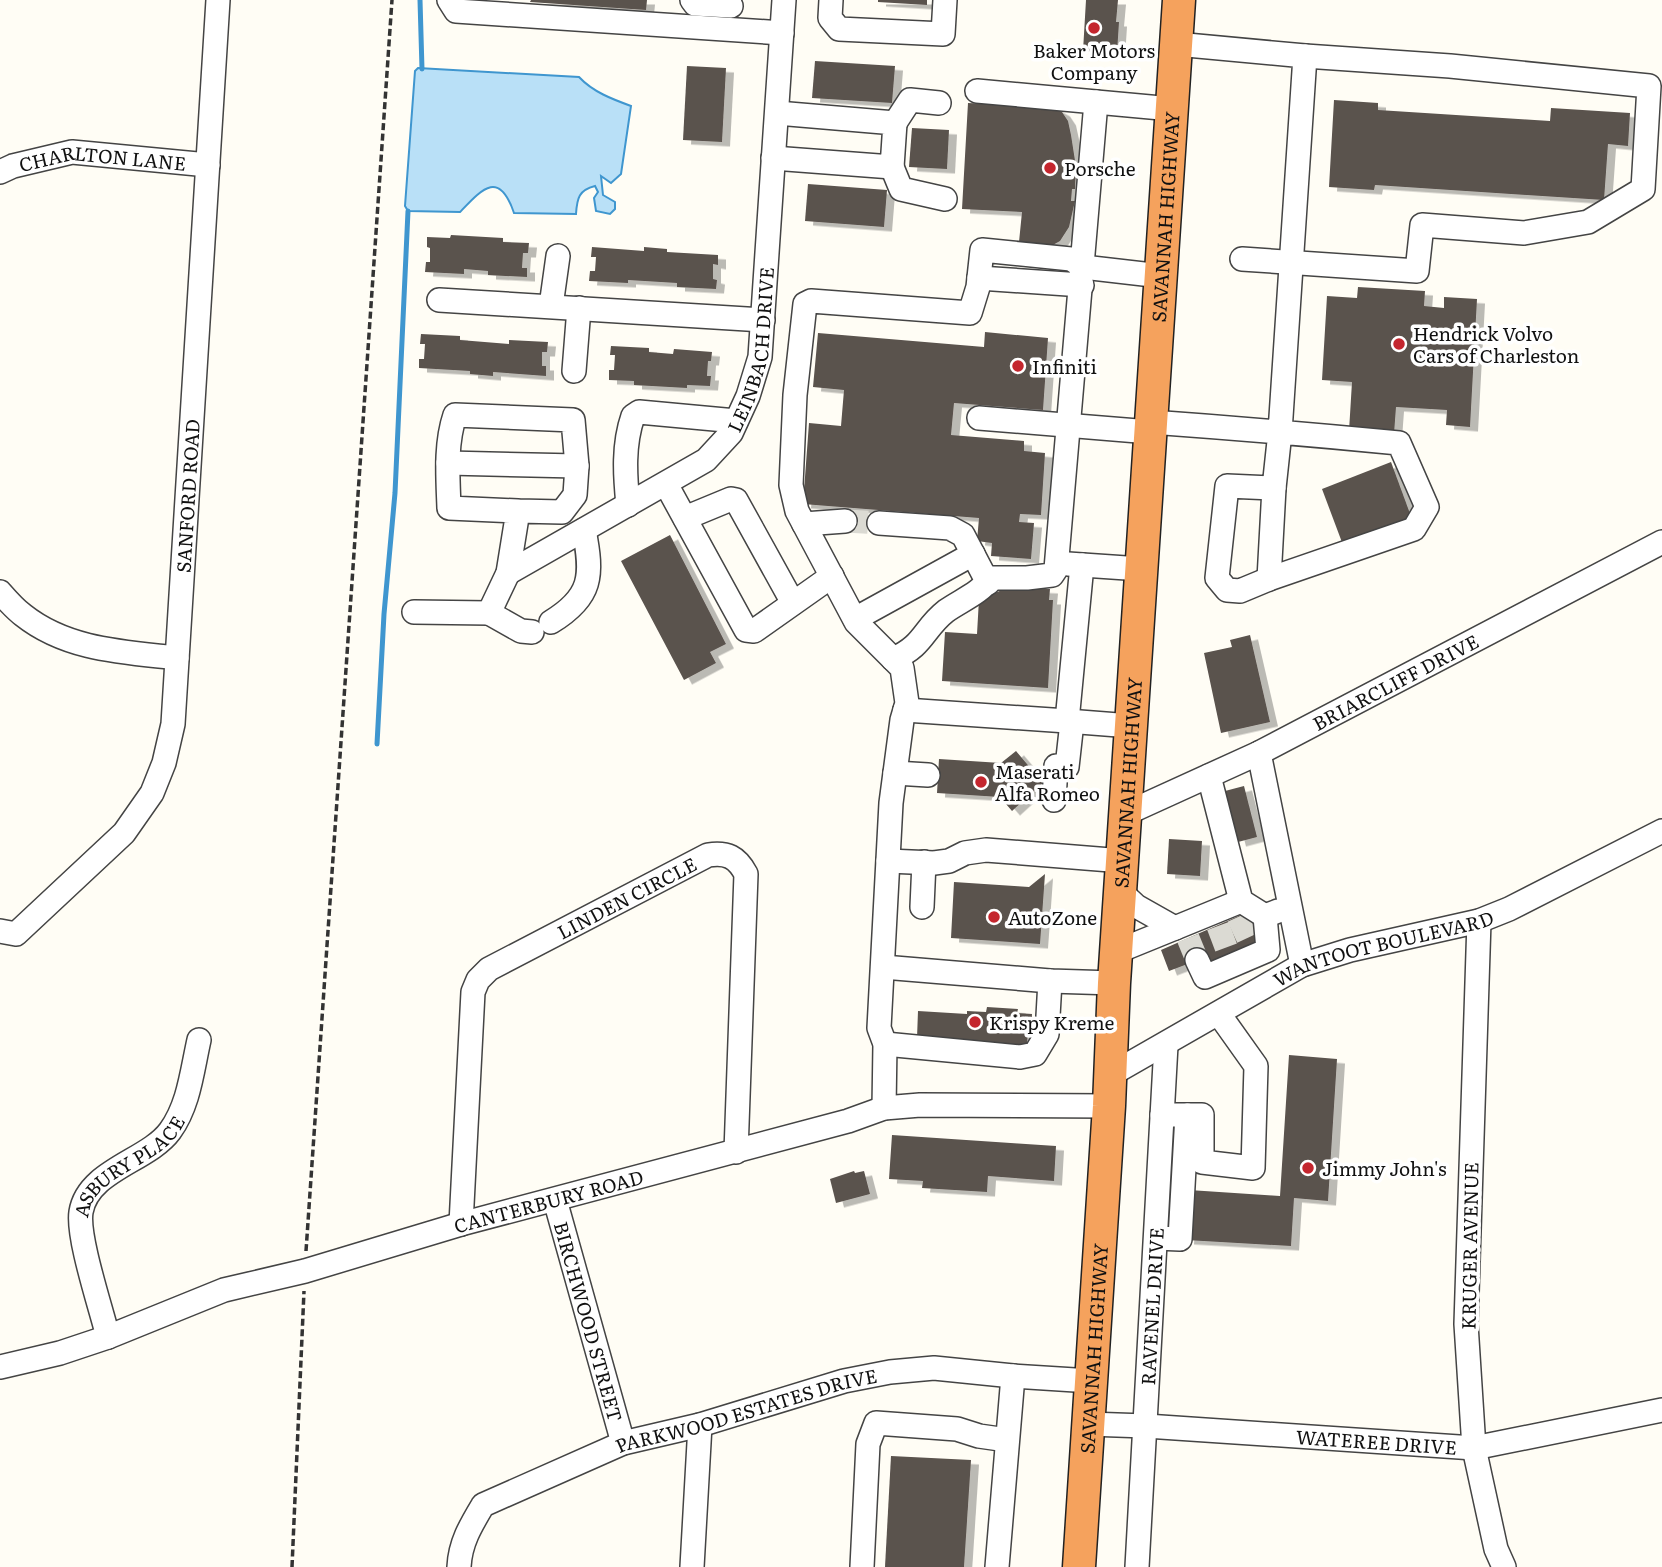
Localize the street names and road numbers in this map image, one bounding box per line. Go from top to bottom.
street label: SAVANNAH HIGHWAY [1144,110,1186,323]
street label: CHARLTON LANE [16,138,187,178]
street label: LEINBACH DRIVE [719,266,780,436]
street label: SANFORD ROAD [168,418,206,574]
street label: BRIARCLIFF DRIVE [1307,627,1483,737]
street label: SAVANNAH HIGHWAY [1106,676,1148,889]
street label: LINDEN CIRCLE [552,849,701,945]
street label: WANTOOT BOULEVARD [1268,903,1498,993]
street label: ASBURY PLACE [66,1110,191,1220]
street label: CANTERBURY ROAD [450,1162,646,1239]
street label: KRUGER AVENUE [1454,1162,1484,1330]
street label: BIRCHWOOD STREET [548,1218,630,1425]
street label: RAVENEL DRIVE [1133,1227,1170,1386]
street label: SAVANNAH HIGHWAY [1072,1242,1114,1455]
street label: PARKWOOD ESTATES DRIVE [610,1361,879,1459]
street label: WATEREE DRIVE [1295,1422,1458,1461]

